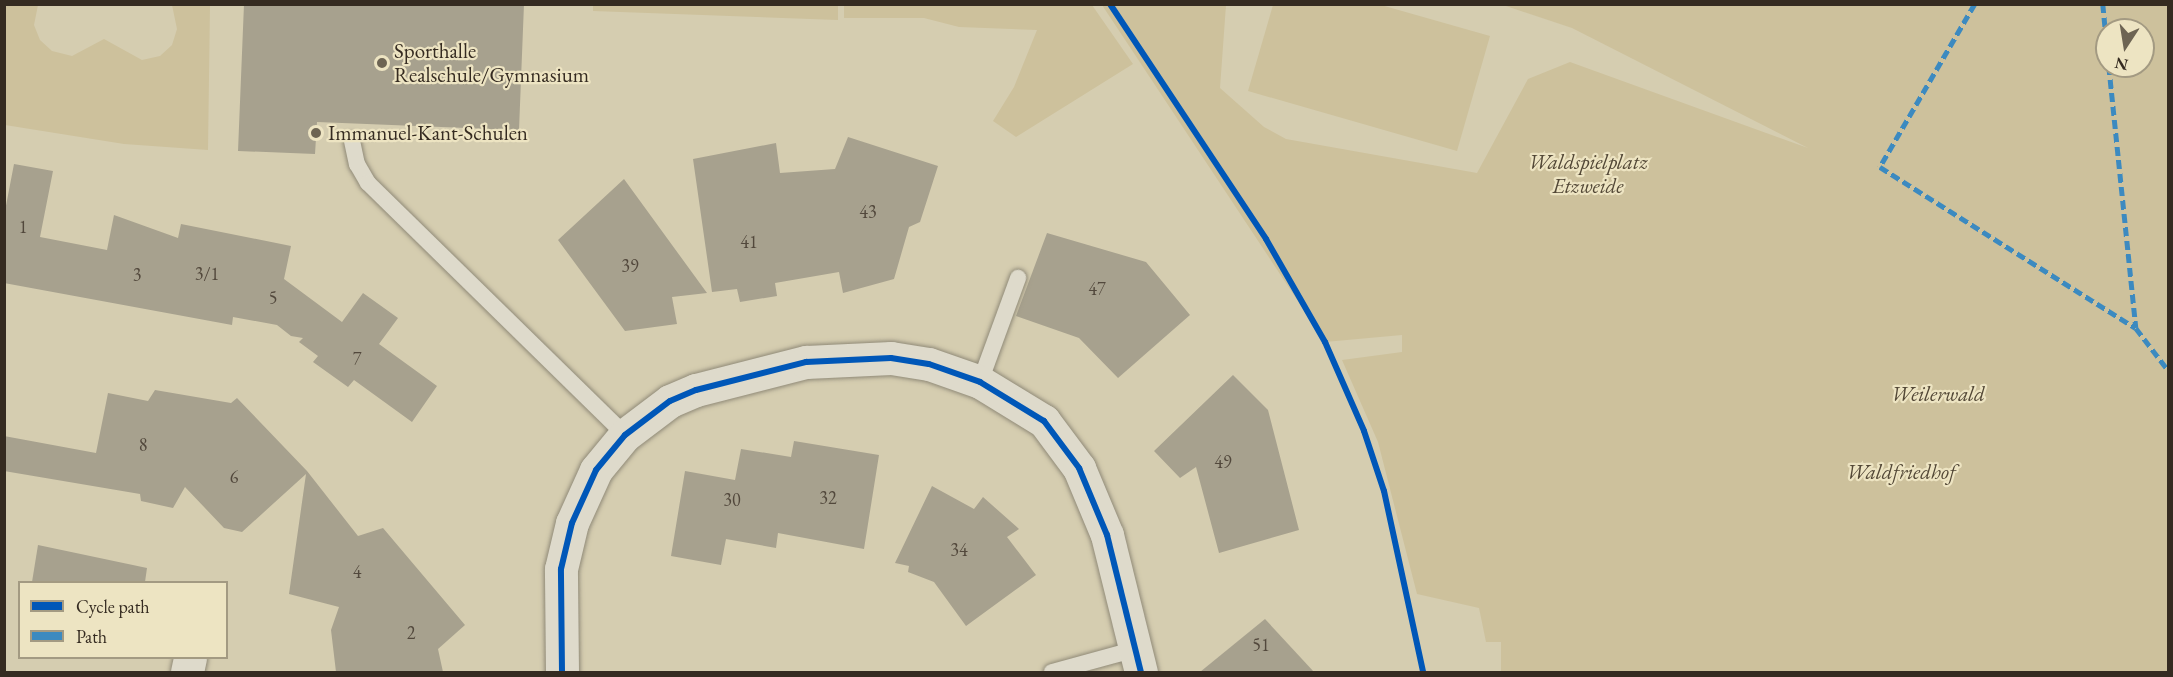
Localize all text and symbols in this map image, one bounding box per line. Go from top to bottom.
north arrow [2095,18,2155,78]
place label: Sporthalle Realschule/Gymnasium [394,38,589,88]
text: N [2113,53,2130,76]
marker: Sporthalle Realschule/Gymnasium [375,56,389,70]
place label: Immanuel-Kant-Schulen [328,120,528,146]
marker: Immanuel-Kant-Schulen [309,126,323,140]
park label: Waldspielplatz Etzweide [1528,149,1648,199]
house number: 43 [859,201,877,223]
house number: 1 [19,216,27,238]
house number: 41 [740,231,758,253]
house number: 39 [621,255,639,277]
house number: 3/1 [195,263,219,285]
house number: 3 [133,264,141,286]
house number: 47 [1088,278,1106,300]
house number: 5 [269,287,277,309]
house number: 7 [353,348,361,370]
park label: Weilerwald [1891,381,1985,407]
house number: 8 [139,434,147,456]
house number: 49 [1214,451,1232,473]
park label: Waldfriedhof [1846,459,1956,485]
house number: 6 [230,466,238,488]
house number: 32 [819,487,837,509]
house number: 30 [723,489,741,511]
house number: 34 [950,539,968,561]
house number: 4 [353,561,361,583]
legend [18,581,228,659]
text: Cycle path [76,595,150,618]
house number: 2 [407,622,415,644]
text: Path [76,625,107,648]
house number: 51 [1252,634,1270,656]

